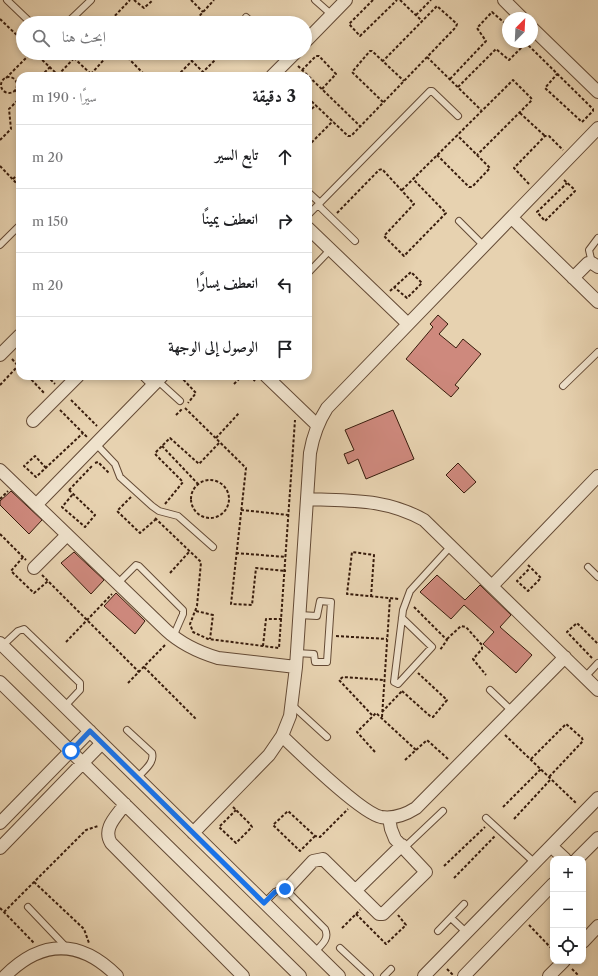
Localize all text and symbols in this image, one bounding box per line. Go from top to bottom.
north arrow [502,12,538,48]
search box [16,16,312,60]
icon: search [30,27,52,49]
text: ابحث هنا [62,27,106,46]
text: 3 دقيقة [252,86,296,106]
text: سيرًا · 190 m [32,89,97,105]
text: تابع السير [215,145,258,164]
icon: ahead [274,146,296,168]
text: 20 m [32,149,63,165]
text: انعطف يمينًا [202,209,258,228]
icon: right [274,210,296,232]
text: 150 m [32,213,68,229]
text: انعطف يسارًا [196,273,258,292]
icon: left [274,274,296,296]
text: 20 m [32,277,63,293]
text: الوصول إلى الوجهة [168,337,258,356]
icon: arrive [274,338,296,360]
route start [62,742,80,760]
map controls [550,856,586,964]
button: + [550,856,586,892]
route end [276,880,294,898]
button: − [550,892,586,928]
button: locate [550,928,586,964]

